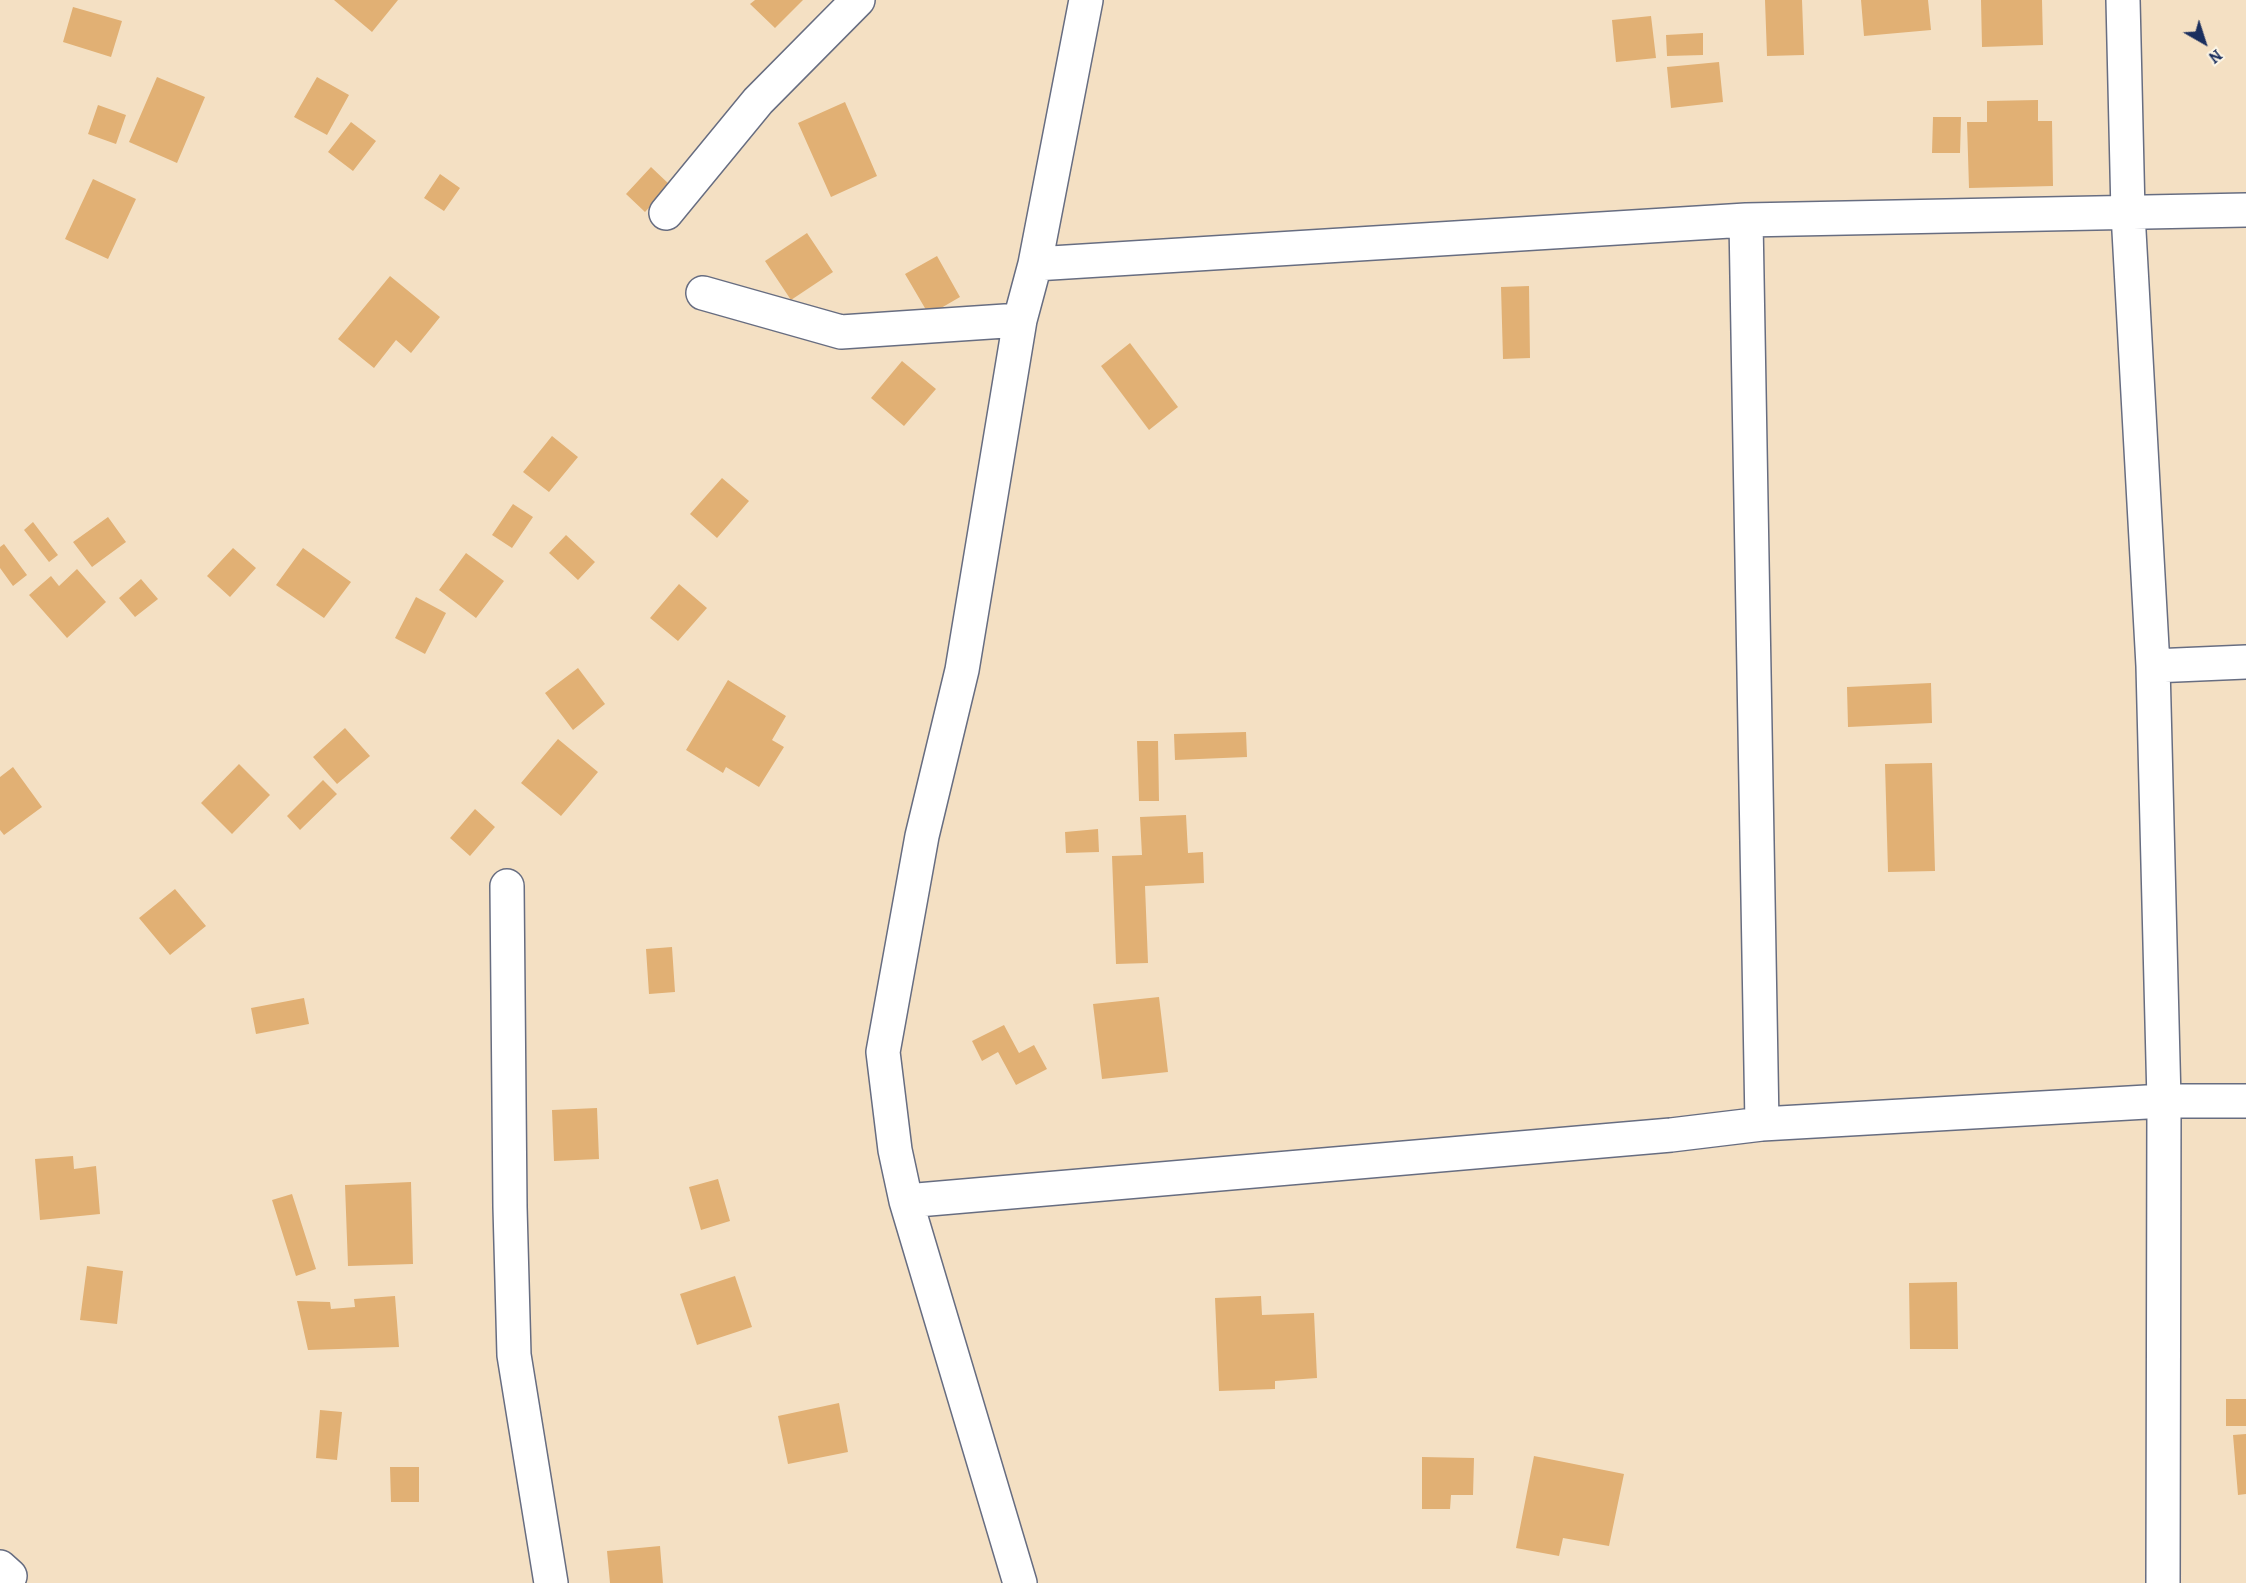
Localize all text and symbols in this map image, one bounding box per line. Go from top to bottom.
north arrow [2174,12,2234,72]
text: N [2204,44,2227,68]

